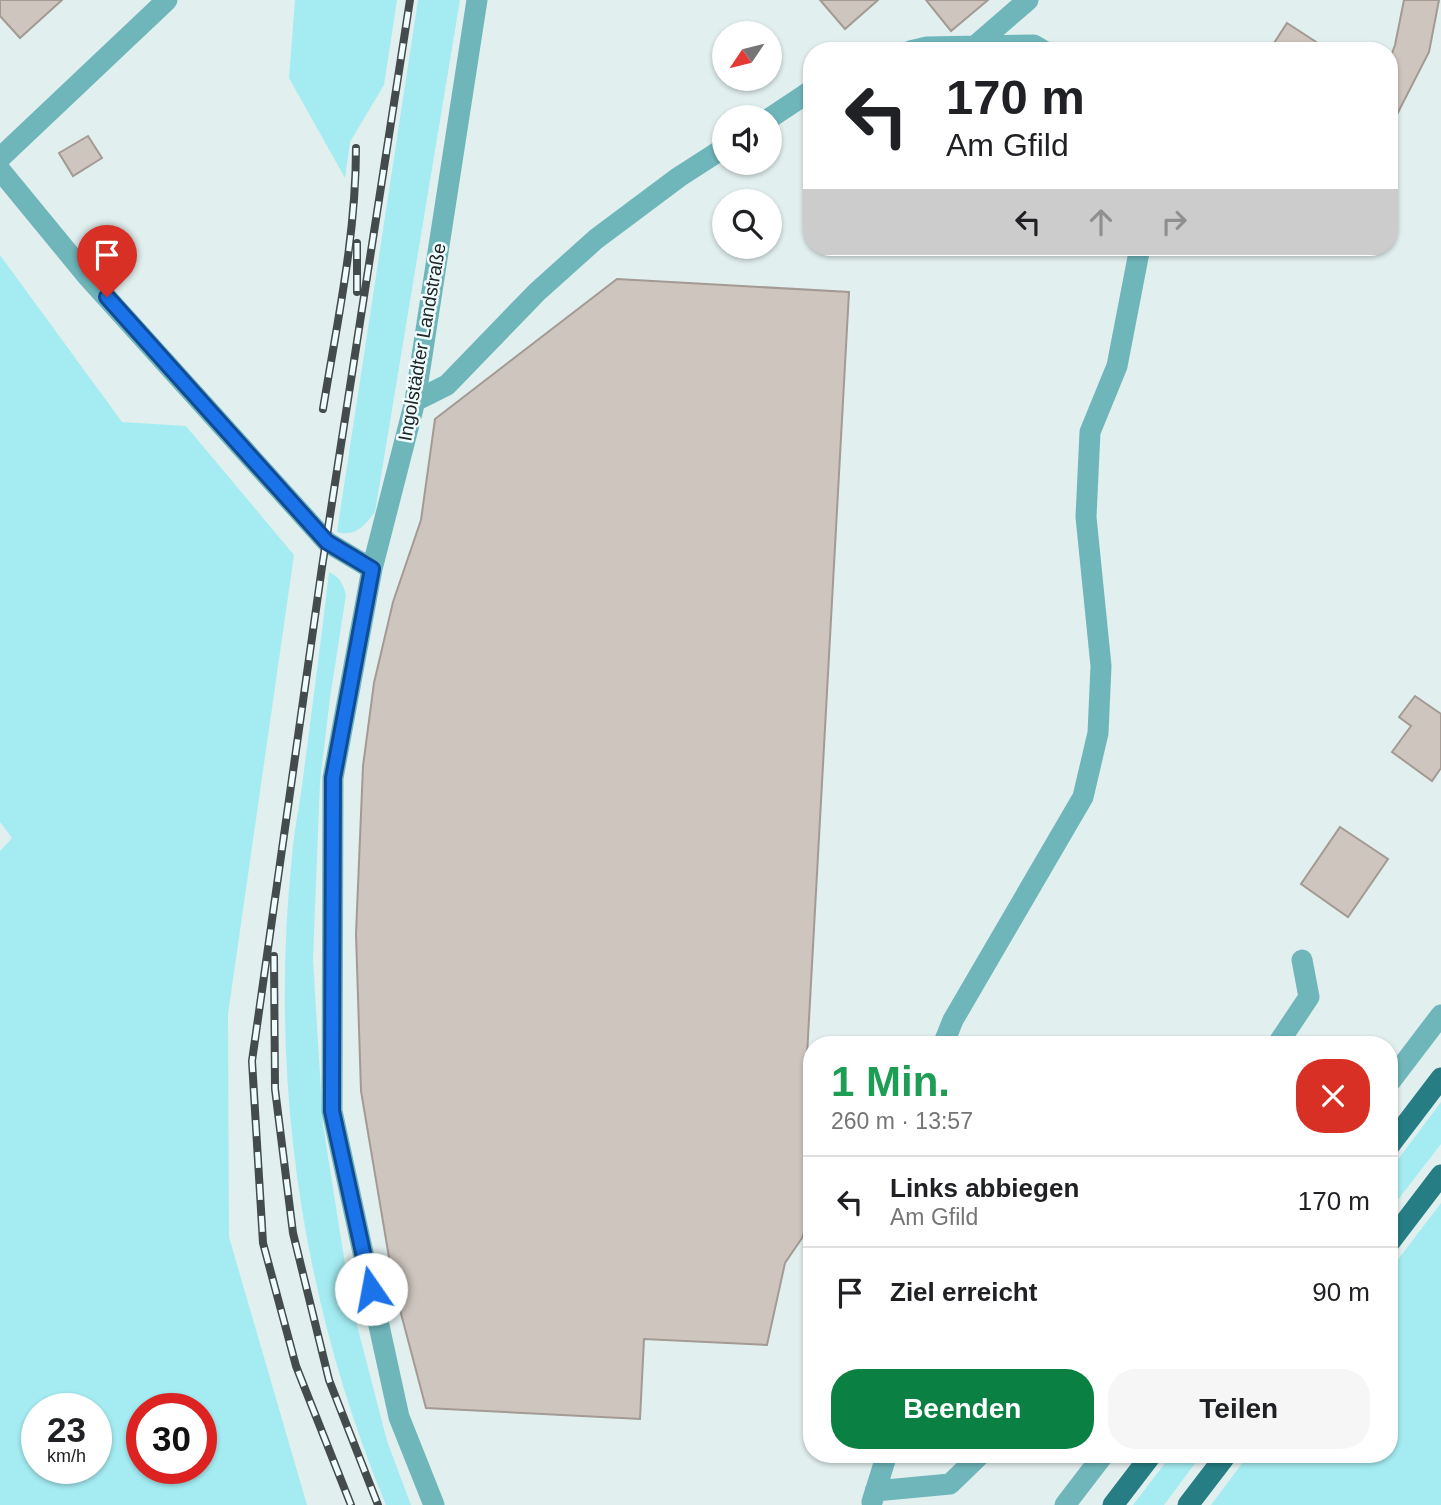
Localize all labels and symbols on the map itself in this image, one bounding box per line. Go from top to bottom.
north arrow [712,21,782,91]
pin [77,225,137,297]
street label: Ingolstädter Landstraße [394,241,450,443]
position arrow [334,1252,408,1326]
speed limit sign: 30 [126,1393,217,1484]

